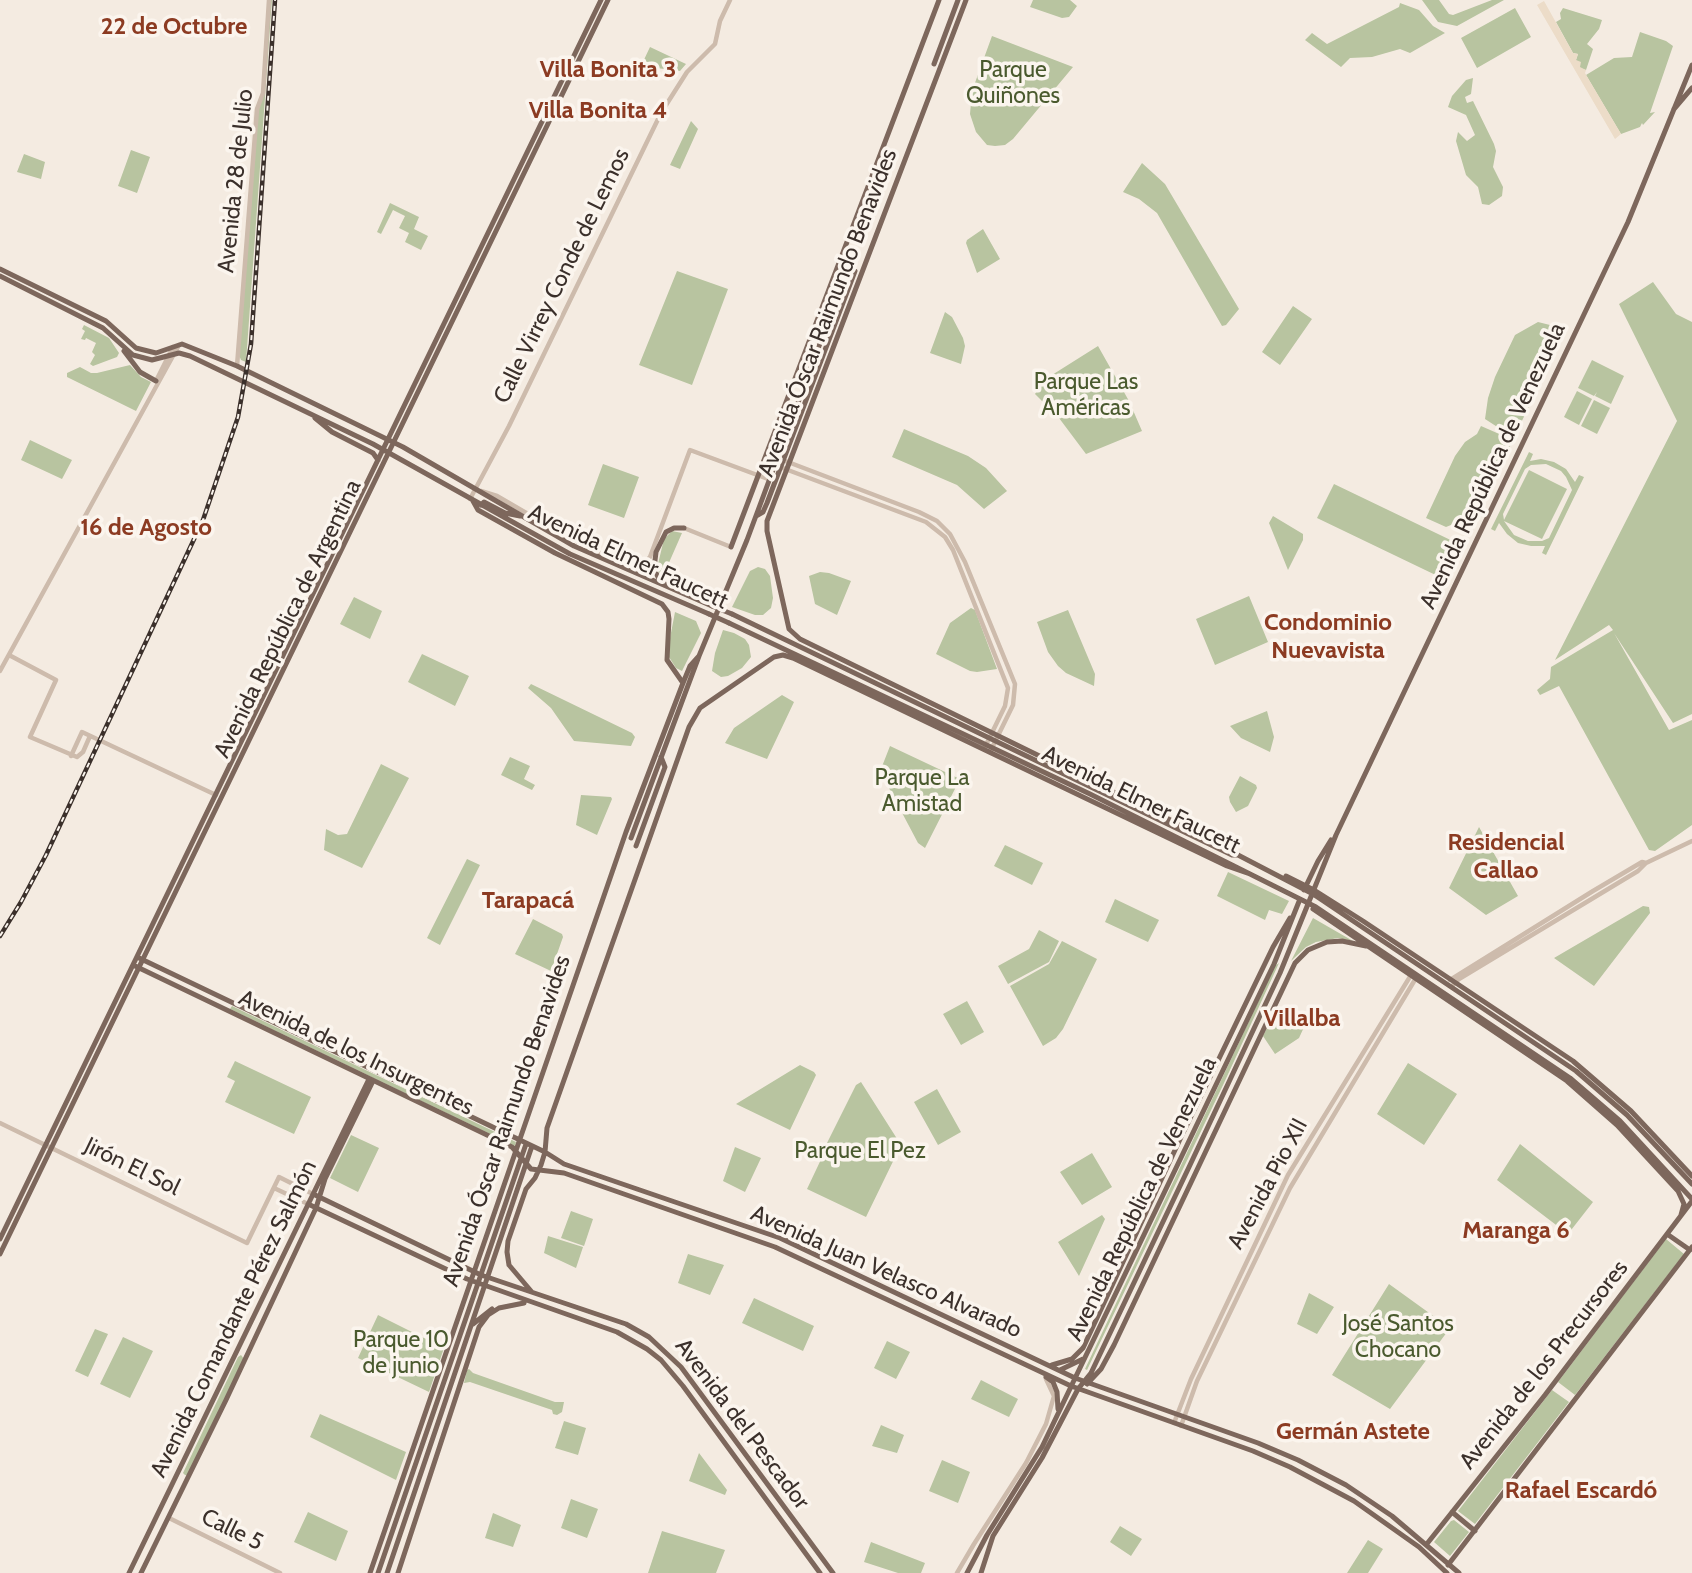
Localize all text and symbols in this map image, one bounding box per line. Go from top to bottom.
district label: 22 de Octubre [101,13,247,41]
district label: Villa Bonita 3 [540,56,676,84]
park label: Parque Quiñones [966,56,1060,110]
street label: Avenida 28 de Julio [213,88,259,274]
district label: Villa Bonita 4 [529,97,667,125]
street label: Calle Virrey Conde de Lemos [488,144,636,408]
street label: Avenida Óscar Raimundo Benavides [753,145,903,481]
street label: Avenida República de Venezuela [1414,318,1572,614]
park label: Parque Las Américas [1034,368,1138,422]
street label: Avenida República de Argentina [208,475,368,763]
street label: Avenida Elmer Faucett [524,499,732,615]
district label: 16 de Agosto [80,514,212,542]
district label: Condominio Nuevavista [1264,609,1392,665]
street label: Avenida Elmer Faucett [1037,740,1245,860]
park label: Parque La Amistad [874,764,970,818]
district label: Residencial Callao [1447,829,1565,885]
district label: Tarapacá [482,887,574,915]
street label: Avenida Óscar Raimundo Benavides [437,952,577,1290]
street label: Avenida de los Insurgentes [234,984,478,1122]
district label: Villalba [1263,1005,1341,1033]
street label: Avenida República de Venezuela [1061,1052,1223,1346]
street label: Avenida Pio XII [1222,1114,1314,1254]
street label: Jirón El Sol [80,1132,184,1202]
park label: Parque El Pez [794,1137,926,1165]
street label: Avenida Comandante Pérez Salmón [145,1156,323,1482]
street label: Avenida Juan Velasco Alvarado [746,1200,1026,1344]
district label: Maranga 6 [1462,1217,1570,1245]
street label: Avenida de los Precursores [1454,1255,1634,1475]
park label: José Santos Chocano [1342,1310,1454,1364]
park label: Parque 10 de junio [353,1326,449,1380]
street label: Avenida del Pescador [669,1333,815,1515]
district label: Germán Astete [1276,1418,1430,1446]
district label: Rafael Escardó [1505,1477,1657,1505]
street label: Calle 5 [197,1503,267,1557]

